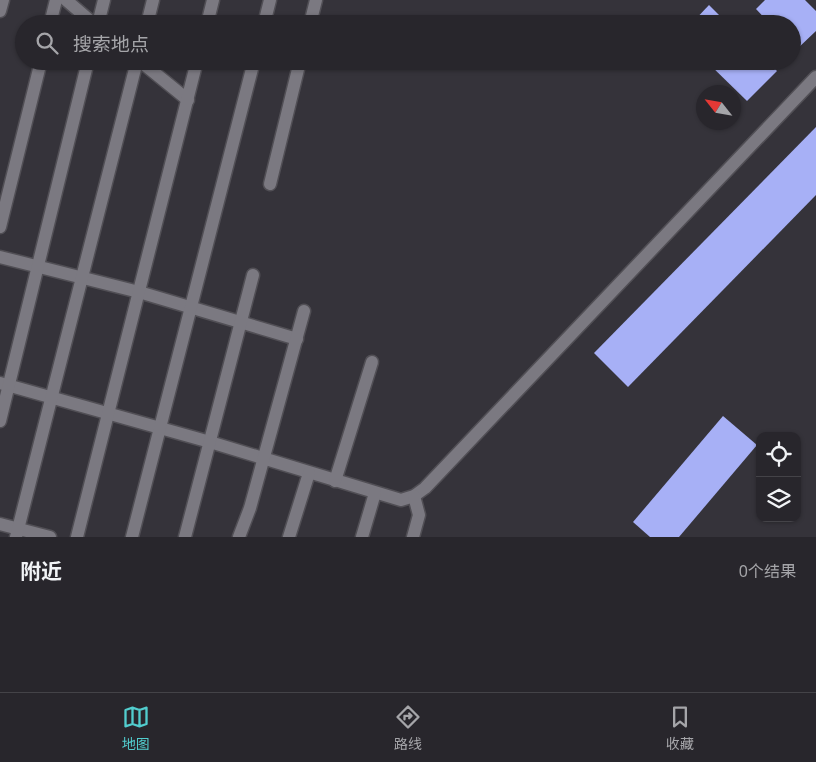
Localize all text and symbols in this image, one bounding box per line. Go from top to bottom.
search box [15,15,801,70]
icon: search [33,29,61,57]
text: 搜索地点 [73,31,149,57]
north arrow [696,85,741,130]
map controls [756,432,801,522]
button: locate [756,432,801,477]
button: layers [756,477,801,522]
text: 附近 [20,557,62,585]
text: 0个结果 [739,560,796,582]
tab: 地图 [122,703,150,753]
tab: 路线 [394,703,422,753]
tab: 收藏 [666,703,694,753]

